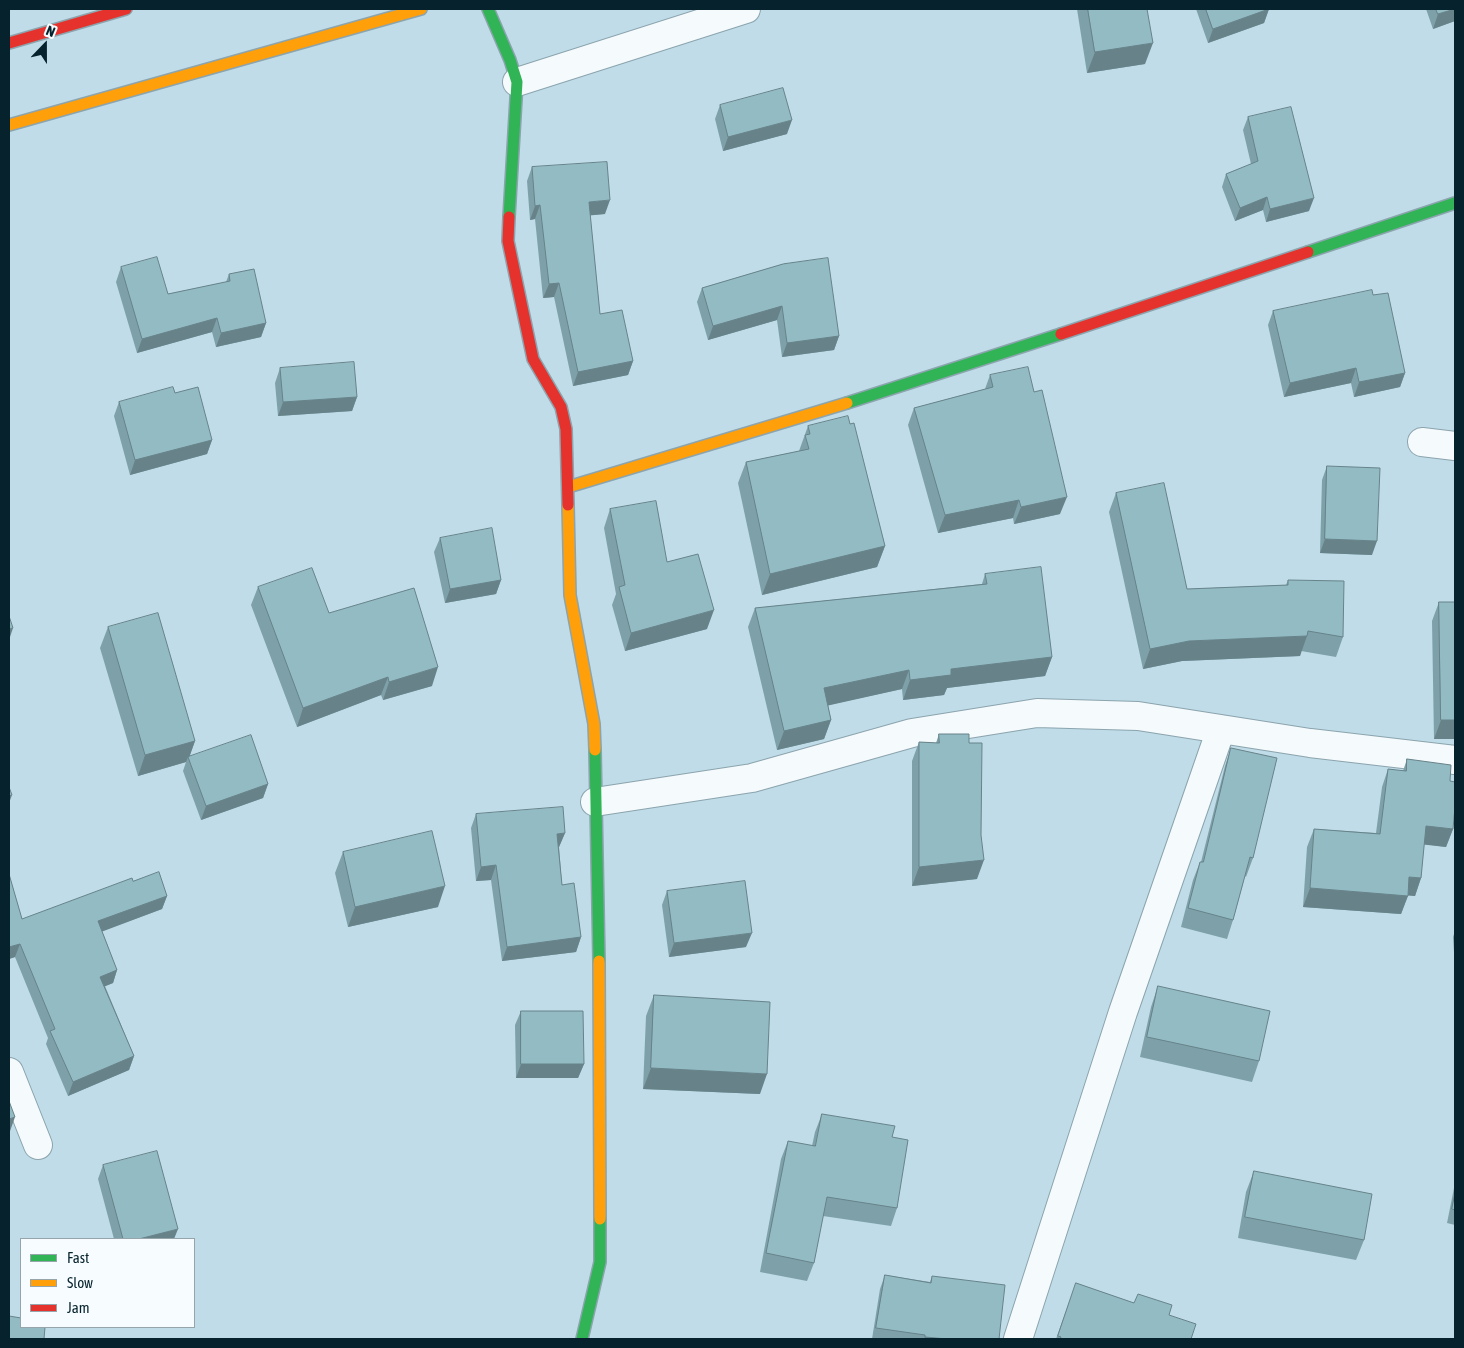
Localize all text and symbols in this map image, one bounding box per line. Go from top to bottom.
north arrow [20,20,70,70]
text: N [44,22,57,40]
legend [20,1238,195,1328]
text: Fast [67,1249,89,1266]
text: Slow [67,1274,93,1291]
text: Jam [67,1299,90,1316]

